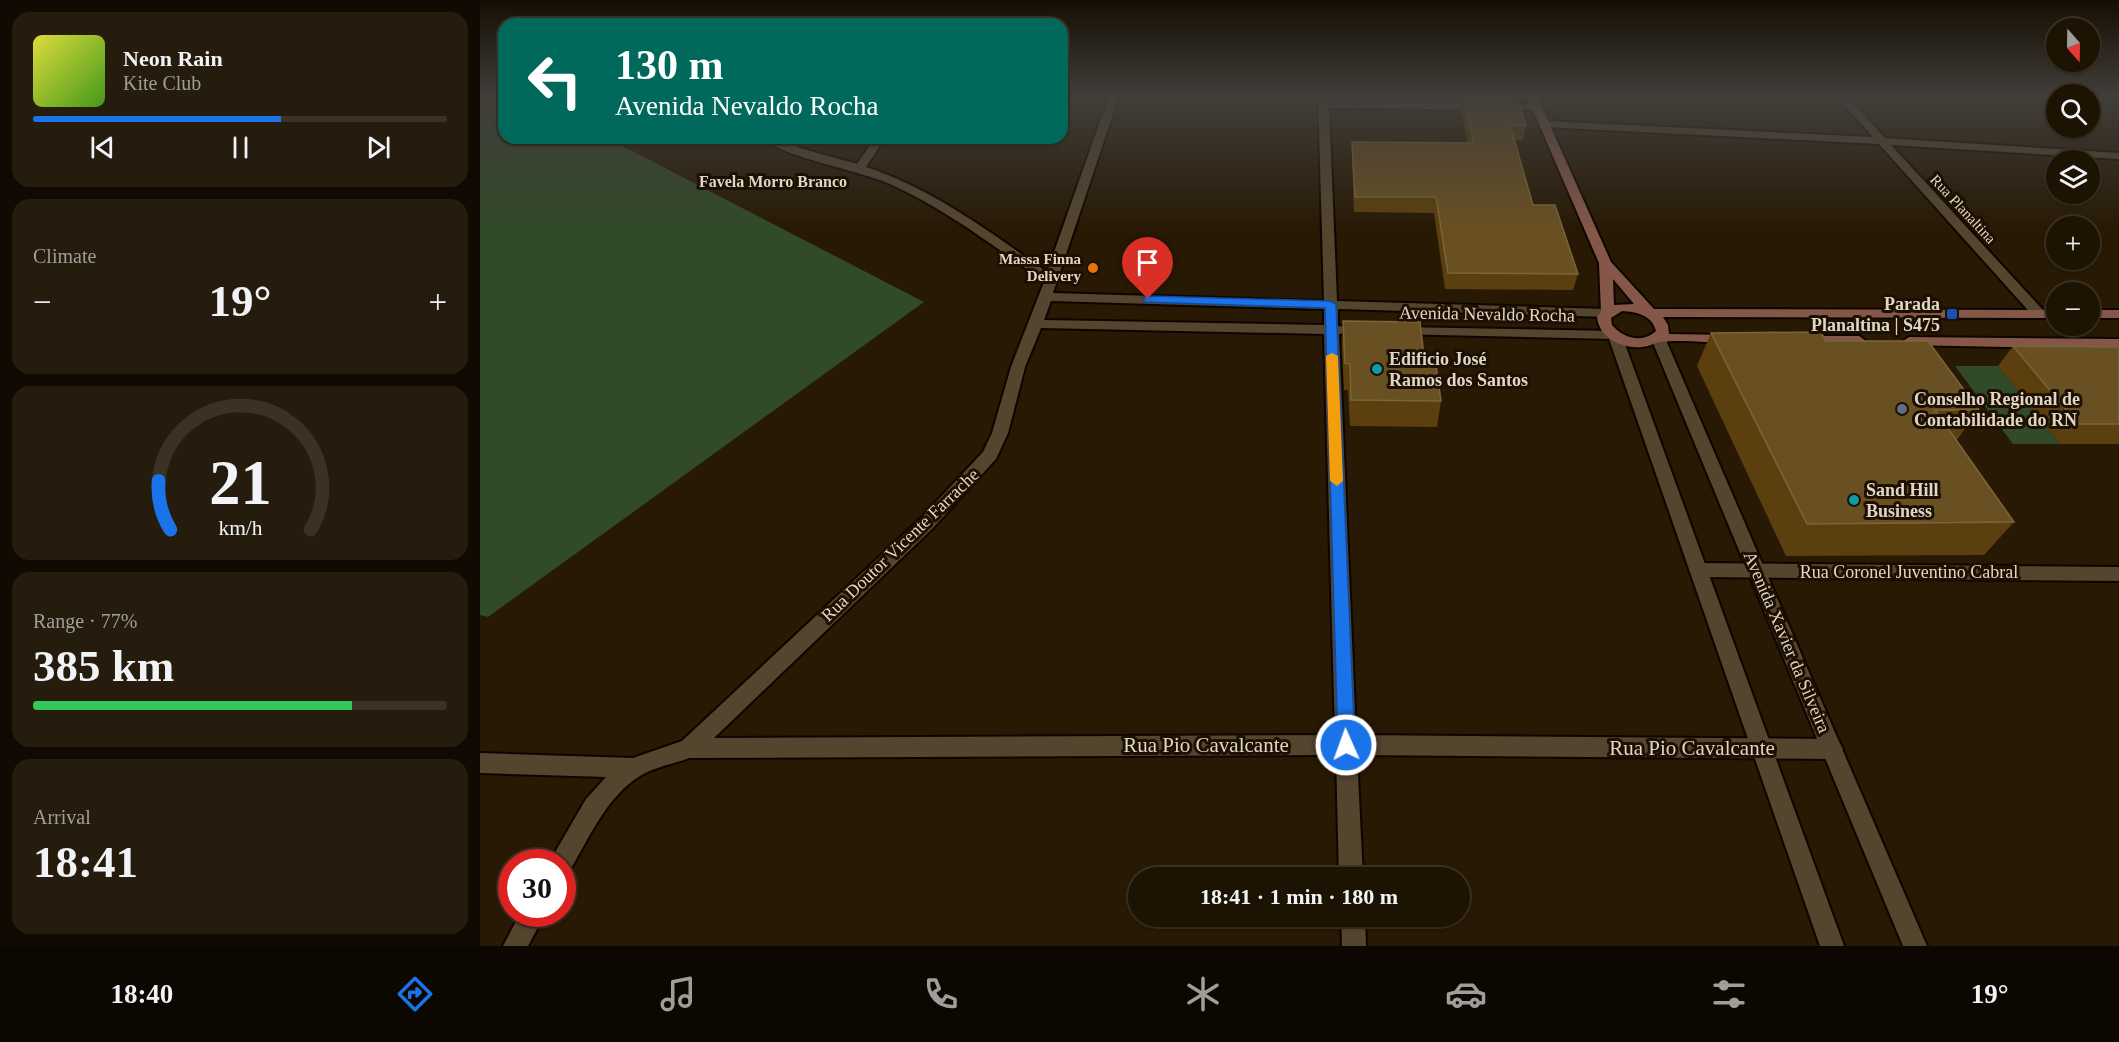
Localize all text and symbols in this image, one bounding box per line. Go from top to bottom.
north arrow [2046,18,2100,72]
map controls [2046,18,2100,336]
icon: left [516,42,594,120]
text: 130 m [615,42,724,88]
text: Neon Rain [123,46,223,71]
text: Kite Club [123,72,201,94]
button: search [2046,84,2100,138]
text: Avenida Nevaldo Rocha [615,91,878,121]
icon: previous [86,131,119,164]
icon: pause [224,131,257,164]
icon: next [362,131,395,164]
button: layers [2046,150,2100,204]
street label: Rua Planaltina [1927,171,1999,247]
district label: Favela Morro Branco [699,173,847,190]
button: + [2046,216,2100,270]
pin [1122,237,1173,299]
text: Climate [33,245,96,267]
icon: arrive [1131,246,1164,279]
place label: Massa Finna Delivery [999,251,1082,284]
marker: Massa Finna Delivery [1086,261,1100,275]
text: 19° [209,276,272,326]
button: − [2046,282,2100,336]
text: − [33,284,52,320]
text: + [428,284,447,320]
place label: Parada Planaltina | S475 [1811,294,1940,335]
street label: Avenida Nevaldo Rocha [1399,302,1575,326]
marker: Parada Planaltina | S475 [1945,307,1959,321]
place label: Edificio José Ramos dos Santos [1389,349,1528,390]
marker: Edificio José Ramos dos Santos [1370,362,1384,376]
place label: Conselho Regional de Contabilidade do RN [1914,389,2080,430]
marker: Conselho Regional de Contabilidade do RN [1895,402,1909,416]
text: 21 [209,448,271,517]
street label: Rua Doutor Vicente Farrache [817,465,983,625]
place label: Sand Hill Business [1866,480,1939,521]
marker: Sand Hill Business [1847,493,1861,507]
text: km/h [218,516,262,540]
street label: Avenida Xavier da Silveira [1740,548,1834,736]
street label: Rua Coronel Juventino Cabral [1800,562,2018,582]
text: Range · 77% [33,610,137,632]
text: 385 km [33,641,174,691]
position arrow [1314,713,1378,777]
street label: Rua Pio Cavalcante [1123,733,1289,757]
street label: Rua Pio Cavalcante [1609,736,1775,760]
text: Arrival [33,806,91,828]
text: 18:41 [33,837,138,887]
speed limit sign: 30 [498,849,576,927]
text: 18:41 · 1 min · 180 m [1200,884,1398,909]
icon: directions [394,973,436,1015]
icon: music [657,973,699,1015]
icon: phone [920,973,962,1015]
icon: climate [1182,973,1224,1015]
icon: car [1445,973,1487,1015]
icon: filters [1708,973,1750,1015]
text: 18:40 [110,979,173,1009]
text: 19° [1971,979,2009,1009]

